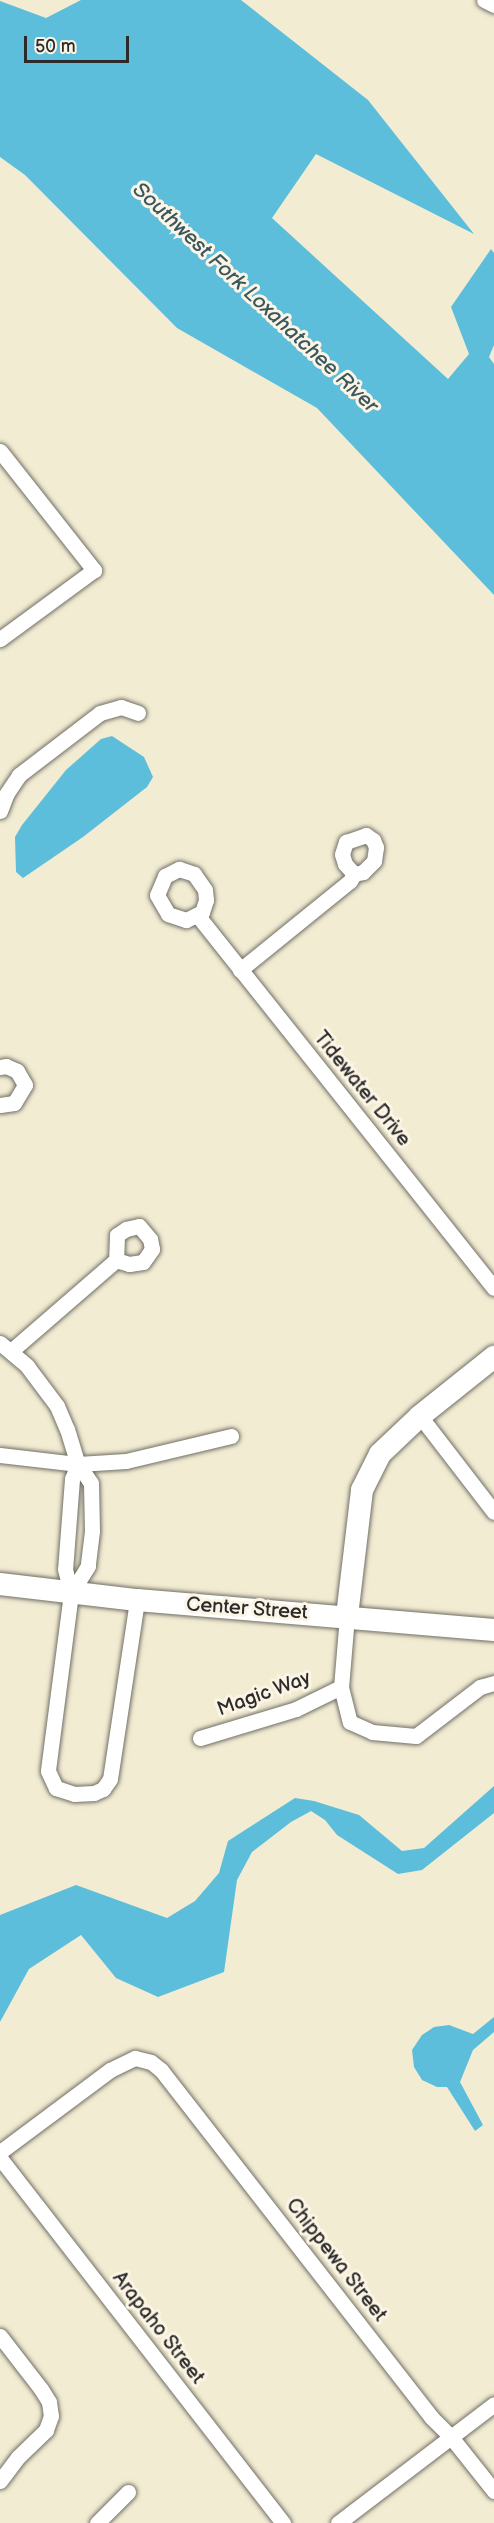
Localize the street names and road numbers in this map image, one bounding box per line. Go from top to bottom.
street label: Tidewater Drive [308,1027,416,1151]
street label: Center Street [185,1593,309,1625]
street label: Magic Way [214,1666,314,1722]
street label: Chippewa Street [280,2194,392,2326]
street label: Arapaho Street [107,2267,209,2389]

